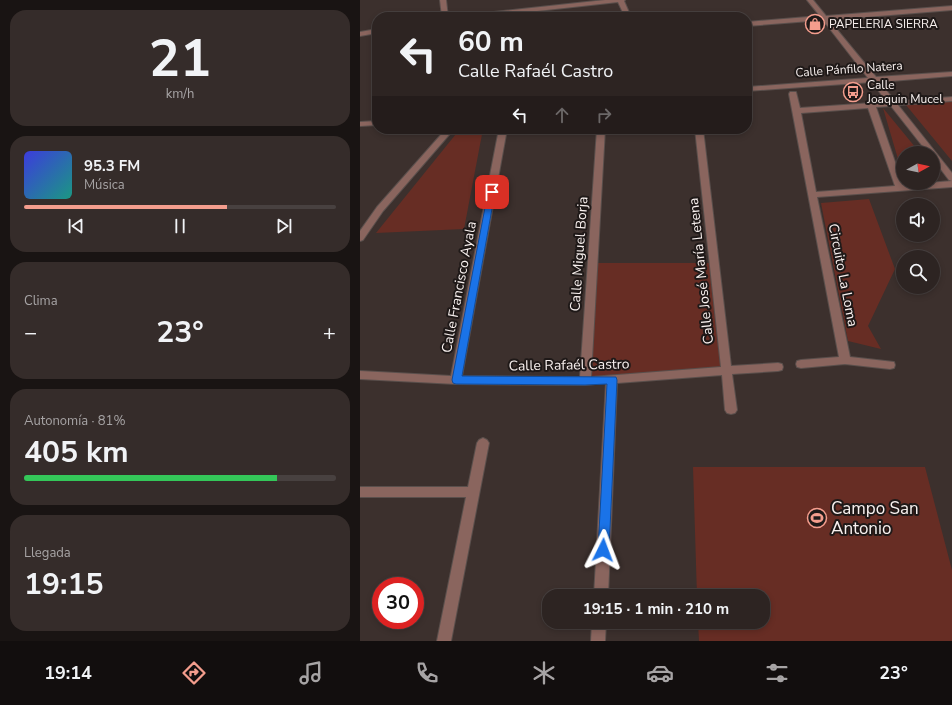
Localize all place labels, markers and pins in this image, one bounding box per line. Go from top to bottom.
shop icon: PAPELERIA SIERRA [804,13,826,35]
place label: PAPELERIA SIERRA [829,16,938,32]
place label: Calle Joaquin Mucel [866,77,943,107]
bus stop icon: Calle Joaquin Mucel [842,81,864,103]
pin [475,175,509,209]
place label: Campo San Antonio [831,497,919,540]
sports icon: Campo San Antonio [806,507,828,529]

